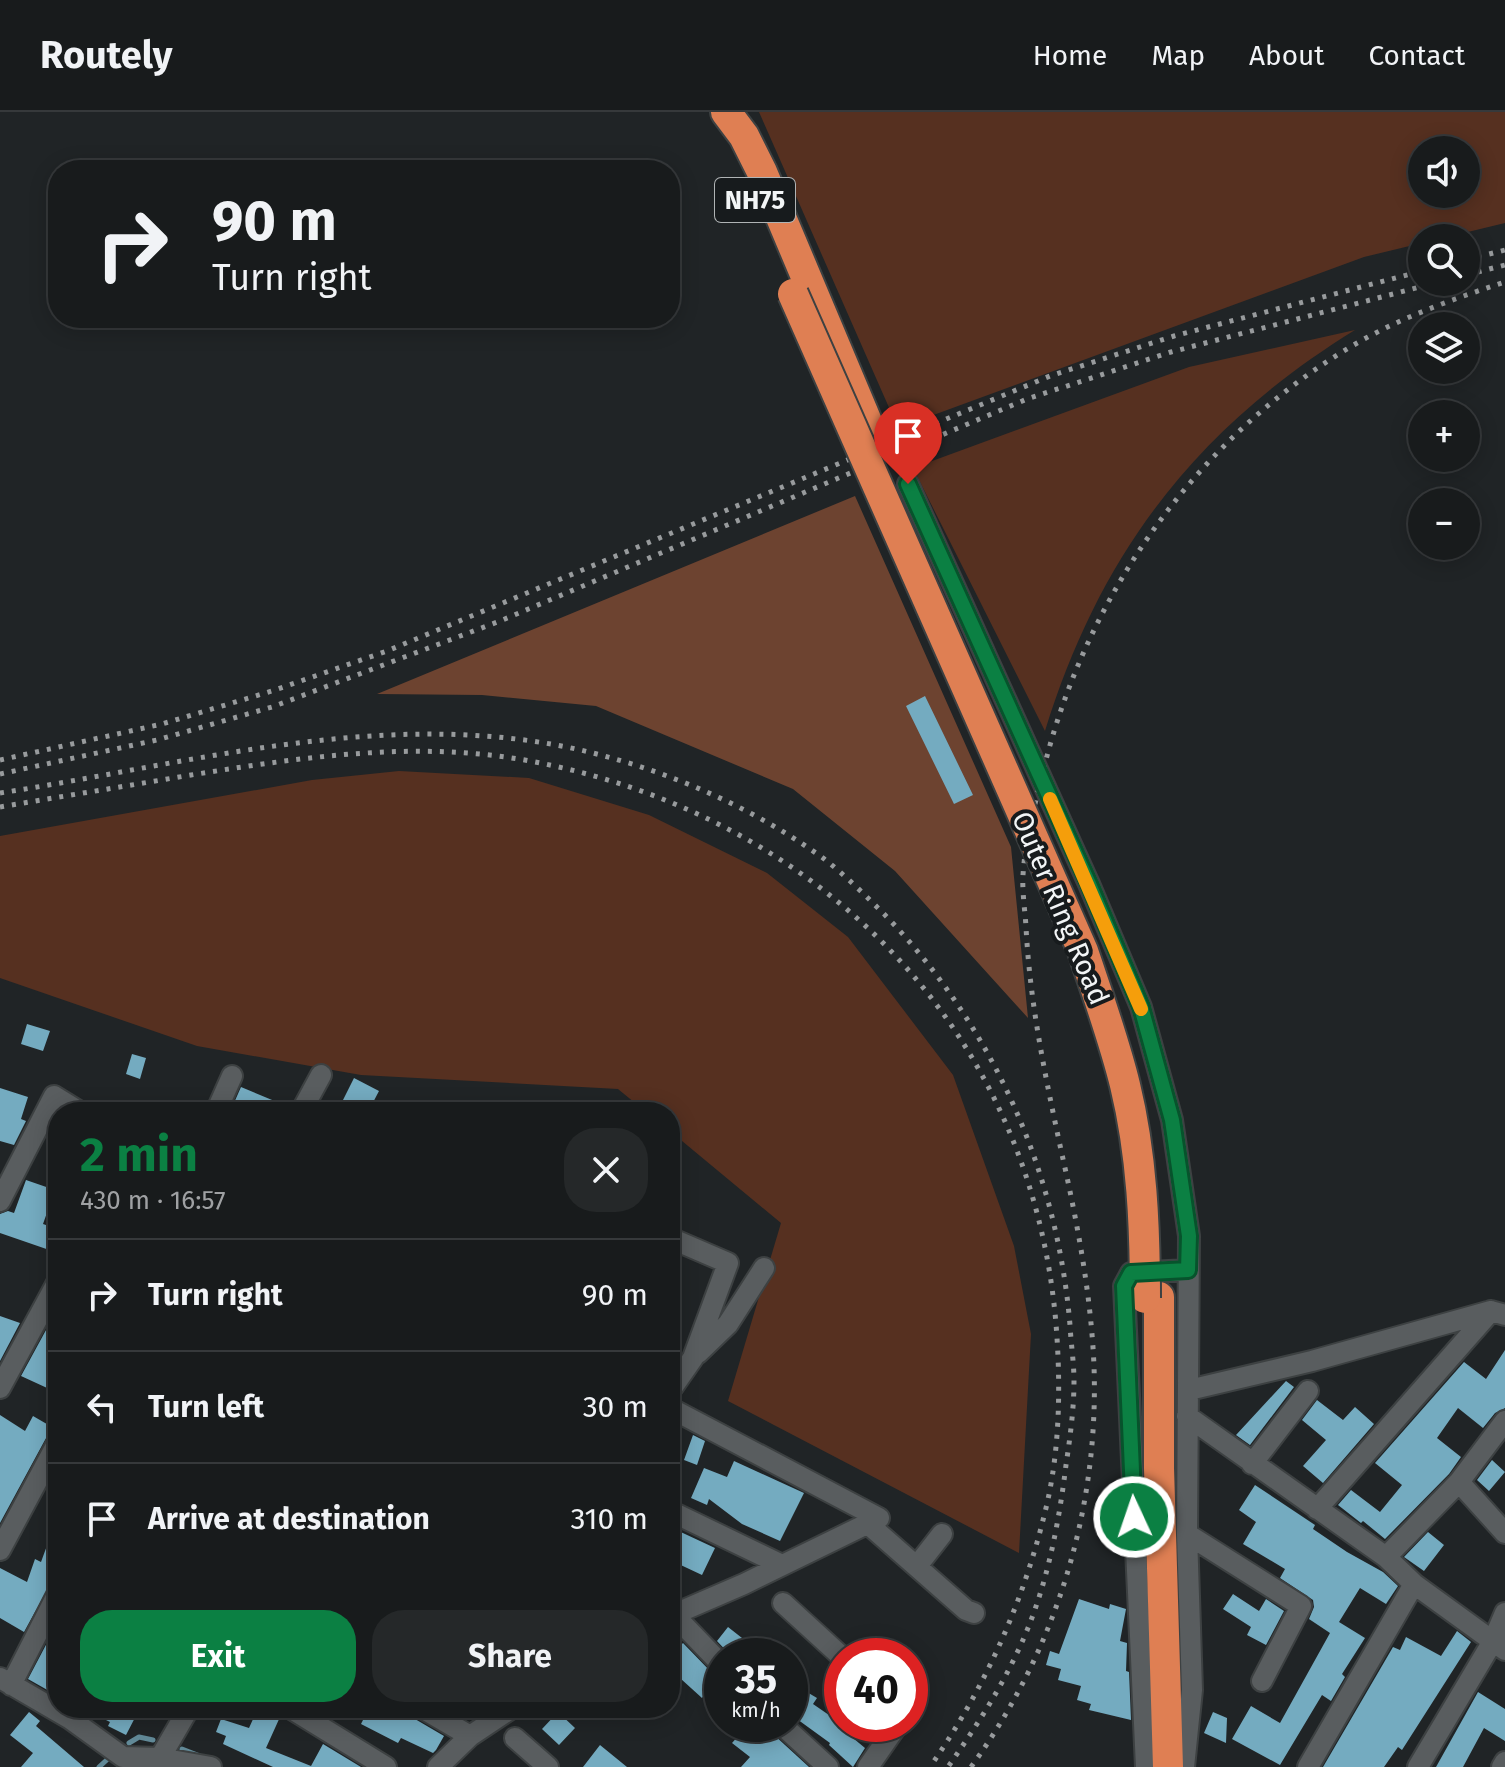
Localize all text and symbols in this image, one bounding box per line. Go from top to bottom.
text: Routely [40,32,172,78]
text: Home [1033,39,1107,72]
text: Map [1151,39,1205,72]
text: About [1249,39,1324,72]
text: Contact [1368,39,1465,72]
map controls [1408,136,1480,560]
button: sound [1408,136,1480,208]
road number: NH75 [715,178,795,222]
text: 90 m [212,188,337,255]
icon: right [80,192,184,296]
button: search [1408,224,1480,296]
text: Turn right [212,256,372,300]
button: layers [1408,312,1480,384]
button: + [1408,400,1480,472]
pin [874,402,942,484]
icon: arrive [886,414,930,458]
button: − [1408,488,1480,560]
street label: Outer Ring Road [1005,807,1116,1010]
text: 2 min [80,1126,198,1184]
button: close [564,1128,648,1212]
text: 430 m · 16:57 [80,1185,225,1216]
icon: right [80,1273,124,1317]
text: Turn right [148,1277,283,1313]
text: 90 m [582,1277,648,1313]
icon: left [80,1385,124,1429]
text: Turn left [148,1389,264,1425]
text: 30 m [583,1389,648,1425]
position arrow [1092,1475,1176,1559]
icon: arrive [80,1497,124,1541]
text: Arrive at destination [148,1501,430,1537]
text: 310 m [570,1501,648,1537]
button: Exit [80,1610,356,1702]
button: Share [372,1610,648,1702]
speed limit sign: 40 [824,1638,928,1742]
text: 35 [735,1656,777,1704]
text: km/h [731,1698,781,1722]

